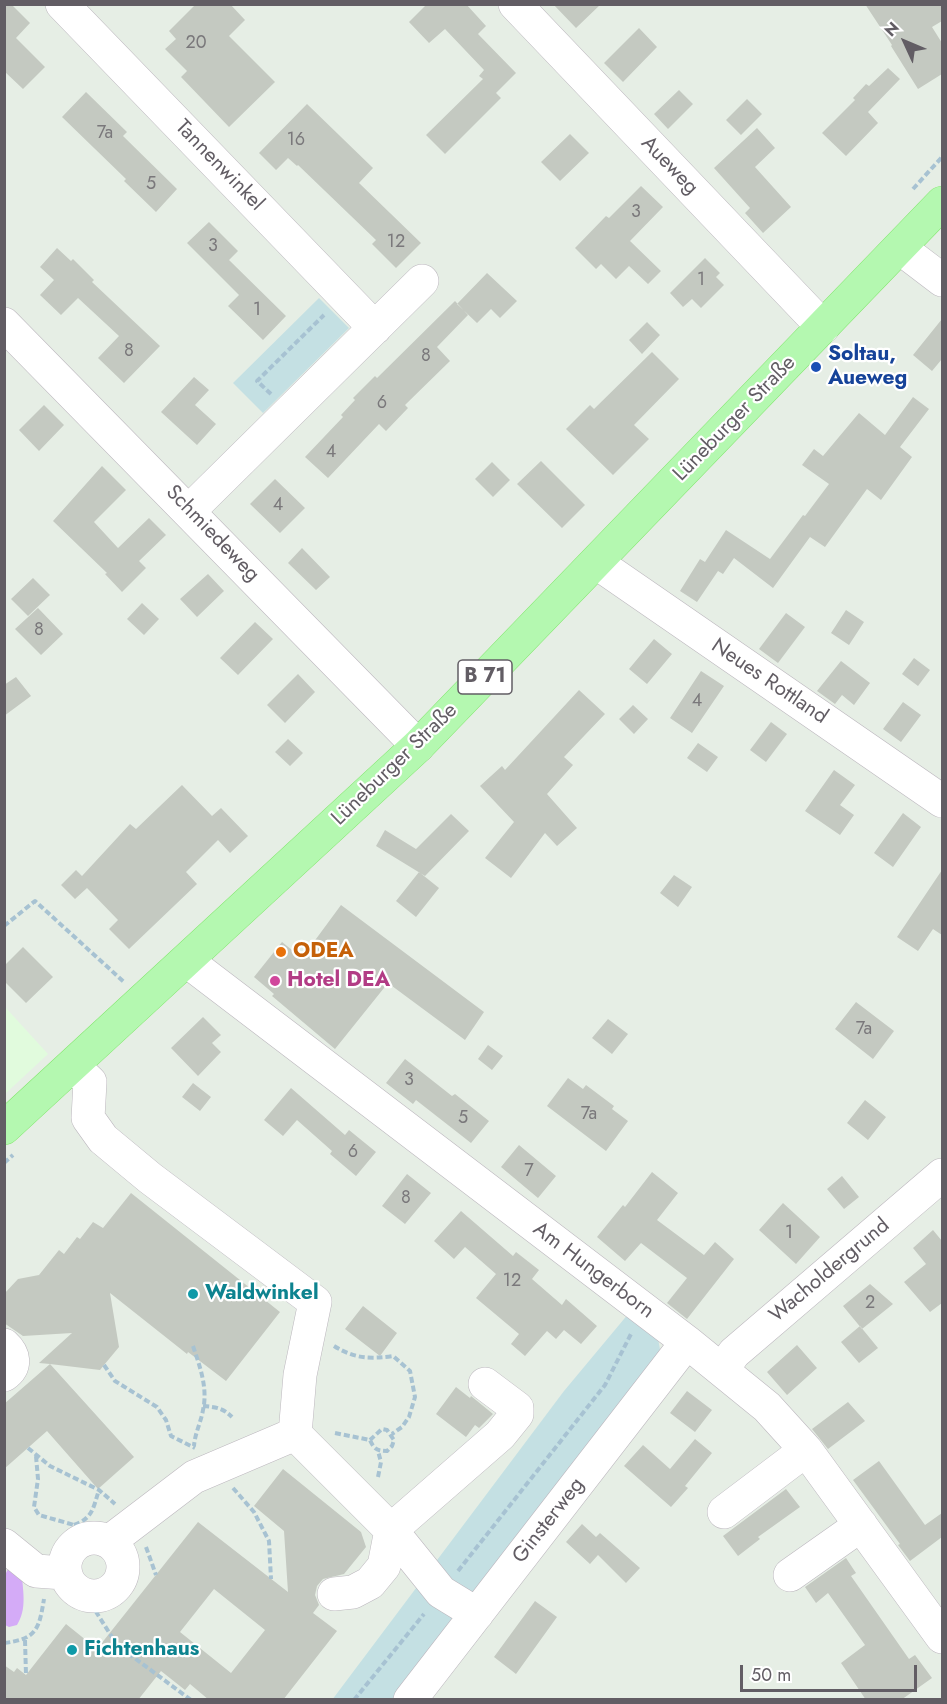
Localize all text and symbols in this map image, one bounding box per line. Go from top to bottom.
north arrow [875,12,935,72]
text: N [879,17,904,42]
house number: 20 [185,33,207,55]
street label: Tannenwinkel [169,115,269,217]
house number: 7a [97,123,113,145]
house number: 16 [287,130,305,152]
street label: Aueweg [635,131,703,201]
house number: 5 [146,174,156,196]
house number: 3 [631,202,641,224]
house number: 12 [387,232,405,254]
house number: 3 [208,236,218,258]
house number: 1 [697,270,705,292]
house number: 1 [253,300,261,322]
house number: 8 [124,341,134,363]
place label: Soltau, Aueweg [828,342,907,392]
house number: 8 [421,346,431,368]
street label: Lüneburger Straße [669,351,801,487]
marker: Soltau, Aueweg [809,360,823,374]
house number: 6 [377,393,387,415]
house number: 4 [326,442,336,464]
street label: Schmiedeweg [160,480,264,588]
house number: 4 [273,495,283,517]
house number: 8 [34,620,44,642]
street label: Neues Rottland [706,634,832,730]
road number: B 71 [458,660,512,694]
house number: 4 [692,691,702,713]
street label: Lüneburger Straße [327,699,463,831]
place label: ODEA [293,939,354,965]
marker: ODEA [274,945,288,959]
place label: Hotel DEA [287,968,390,994]
marker: Hotel DEA [268,974,282,988]
house number: 7a [856,1019,872,1041]
house number: 3 [404,1070,414,1092]
house number: 7a [581,1104,597,1126]
house number: 5 [458,1108,468,1130]
house number: 6 [348,1142,358,1164]
house number: 7 [524,1161,534,1183]
house number: 8 [401,1188,411,1210]
street label: Wacholdergrund [765,1213,895,1329]
street label: Am Hungerborn [527,1217,659,1325]
house number: 1 [785,1223,793,1245]
house number: 12 [503,1271,521,1293]
place label: Waldwinkel [205,1281,319,1307]
marker: Waldwinkel [186,1287,200,1301]
house number: 2 [865,1293,875,1315]
street label: Ginsterweg [508,1473,590,1569]
place label: Fichtenhaus [84,1637,199,1663]
marker: Fichtenhaus [65,1643,79,1657]
scale bar [743,1653,920,1691]
text: 50 m [751,1662,791,1688]

